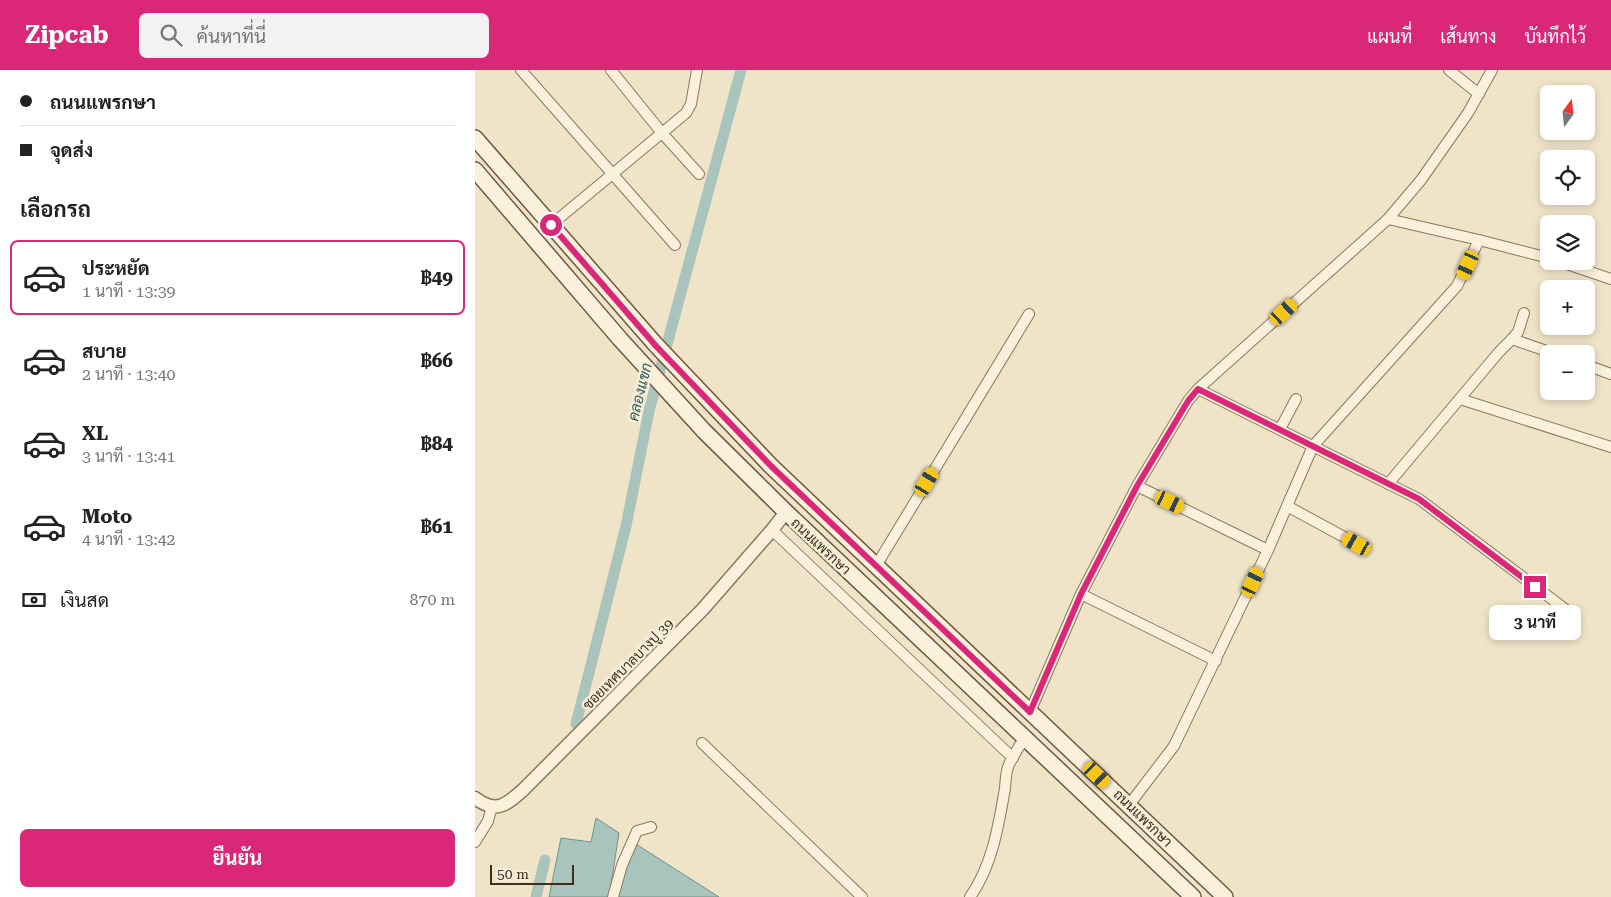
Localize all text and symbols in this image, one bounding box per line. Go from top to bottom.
search box [139,13,489,58]
text: Zipcab [25,21,109,49]
icon: search [157,21,185,49]
text: ค้นหาที่นี่ [197,25,266,48]
text: แผนที่ [1367,26,1412,47]
text: เส้นทาง [1440,26,1496,47]
text: บันทึกไว้ [1524,26,1586,47]
north arrow [1540,85,1595,140]
map controls [1540,85,1595,400]
text: ถนนแพรกษา [50,91,156,114]
text: จุดส่ง [50,139,93,162]
button: locate [1540,150,1595,205]
text: เลือกรถ [20,197,91,222]
route start [540,214,562,236]
button: layers [1540,215,1595,270]
car [1455,248,1480,282]
icon: car [22,255,67,300]
text: ประหยัด [82,257,150,280]
text: ฿49 [421,266,453,289]
button: + [1540,280,1595,335]
text: 1 นาที · 13:39 [82,282,176,301]
car [1267,296,1300,328]
icon: car [22,338,67,383]
text: สบาย [82,340,127,363]
button: − [1540,345,1595,400]
text: ฿66 [421,349,453,372]
water label: คลองแขก [624,361,656,423]
text: 2 นาที · 13:40 [82,365,176,384]
icon: car [22,421,67,466]
text: XL [82,422,108,445]
text: ฿84 [421,432,453,455]
text: 3 นาที · 13:41 [82,447,176,466]
car [912,465,941,499]
car [1153,489,1186,515]
icon: car [22,504,67,549]
text: Moto [82,505,132,528]
street label: ถนนแพรกษา [788,514,854,578]
text: ฿61 [421,515,453,538]
text: 4 นาที · 13:42 [82,530,176,549]
car [1340,530,1373,558]
car [1239,565,1266,599]
route end [1524,576,1546,598]
icon: cash [20,586,48,614]
text: เงินสด [60,589,109,612]
text: 870 m [409,590,455,609]
callout: 3 นาที [1489,604,1581,640]
text: 3 นาที [1514,613,1556,632]
street label: ซอยเทศบาลบางปู 39 [579,615,678,714]
car [1080,759,1113,791]
street label: ถนนแพรกษา [1110,786,1176,850]
button: ยืนยัน [20,829,455,887]
scale bar [490,862,574,885]
text: 50 m [497,866,529,882]

